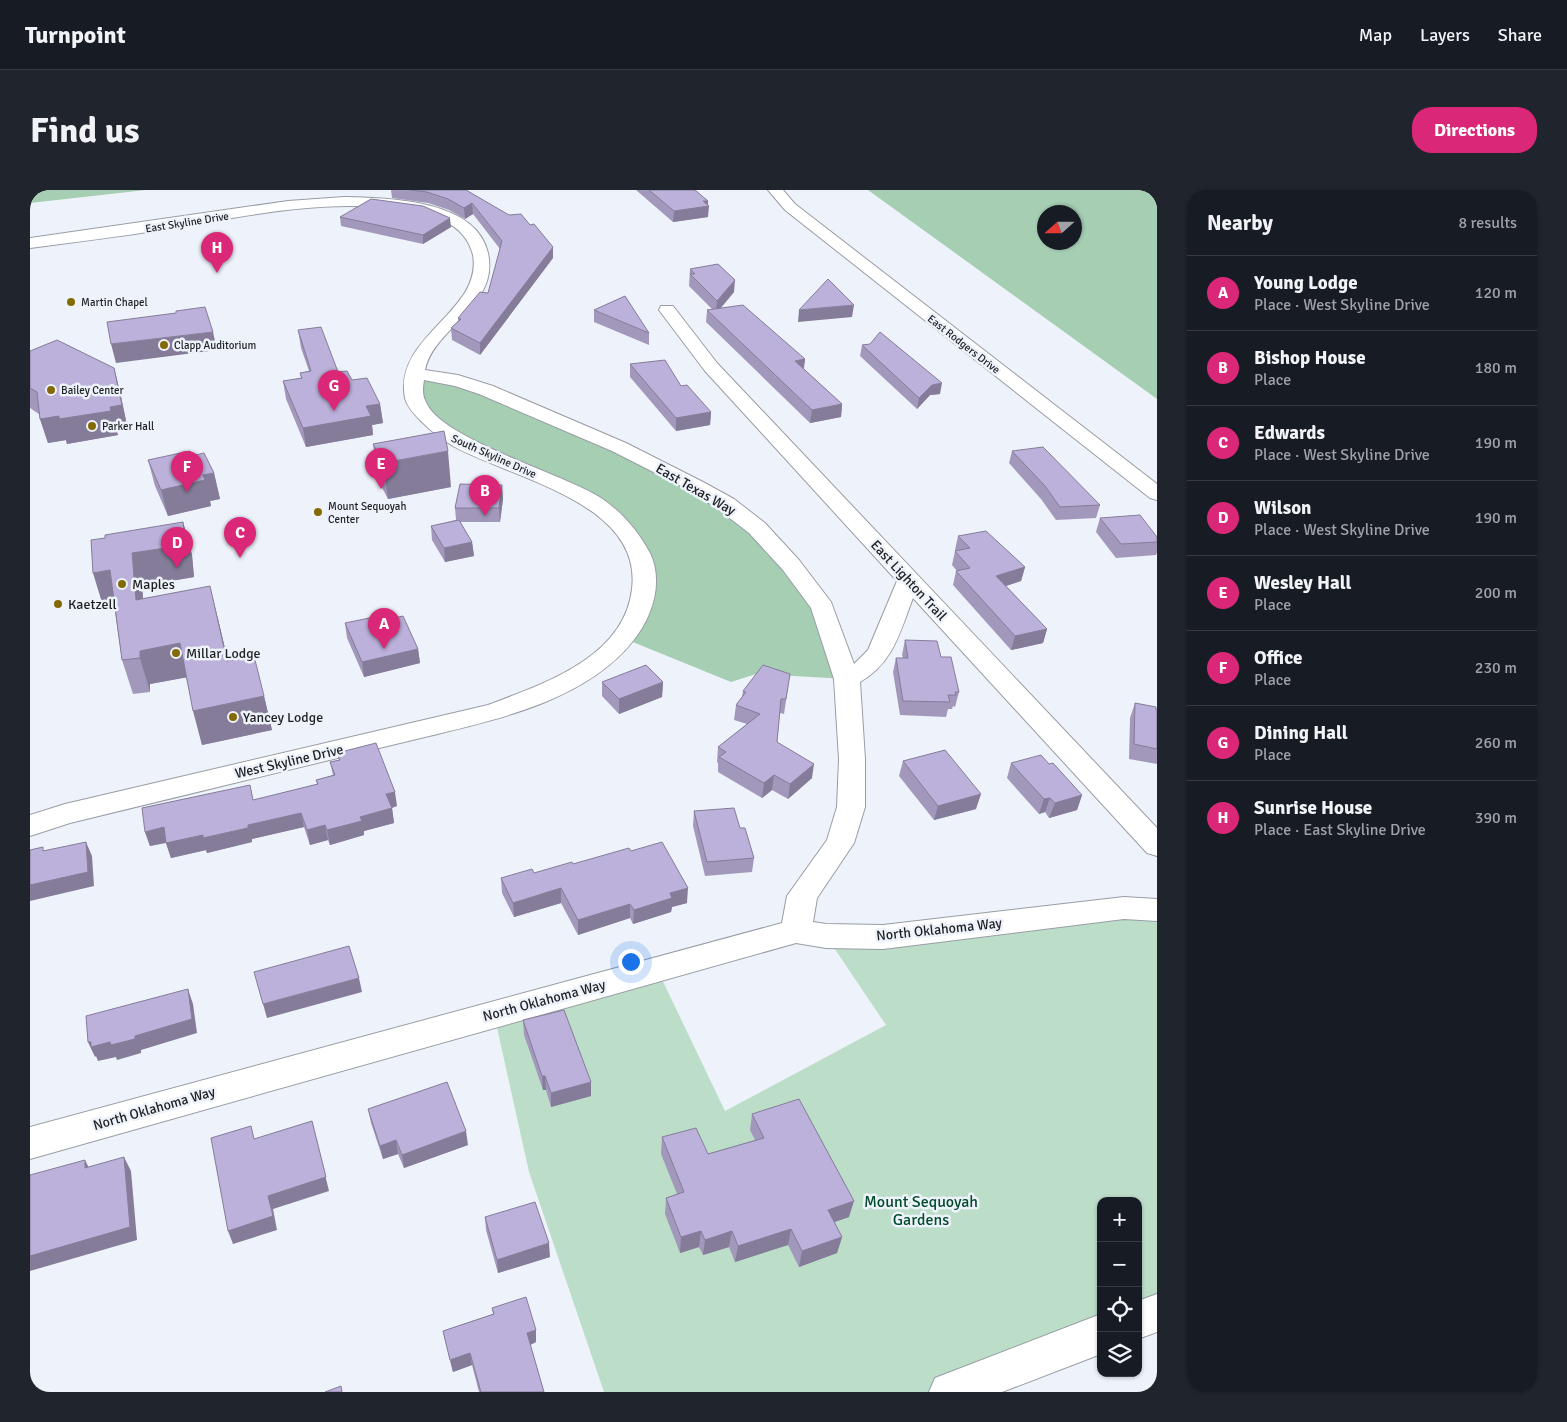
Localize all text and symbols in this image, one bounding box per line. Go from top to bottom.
text: Turnpoint [25,20,126,50]
text: Map [1359,24,1392,46]
text: Layers [1420,24,1470,46]
text: Share [1498,24,1542,46]
button: Directions [1412,107,1537,153]
text: Find us [30,109,140,152]
north arrow [1037,205,1082,250]
street label: East Skyline Drive [144,209,230,236]
text: Nearby [1207,210,1273,236]
text: 8 results [1458,213,1517,233]
pin: H [201,232,233,273]
text: Young Lodge [1254,271,1358,295]
text: A [1218,283,1228,303]
text: 120 m [1475,283,1517,303]
text: Place · West Skyline Drive [1254,295,1430,315]
marker: Martin Chapel [65,296,77,308]
place label: Martin Chapel [81,296,148,309]
street label: East Rodgers Drive [925,312,1002,377]
marker: Clapp Auditorium [158,339,170,351]
place label: Clapp Auditorium [174,339,257,352]
text: Bishop House [1254,346,1366,370]
text: B [1218,358,1228,378]
text: 180 m [1475,358,1517,378]
pin: G [318,370,350,411]
text: Place [1254,370,1291,390]
marker: Bailey Center [45,384,57,396]
place label: Bailey Center [61,384,124,397]
marker: Parker Hall [86,420,98,432]
place label: Parker Hall [102,420,154,433]
text: Edwards [1254,421,1325,445]
street label: South Skyline Drive [449,432,538,481]
text: C [1218,433,1228,453]
text: 190 m [1475,433,1517,453]
text: Place · West Skyline Drive [1254,445,1430,465]
pin: E [365,448,397,489]
pin: F [171,451,203,492]
street label: East Texas Way [653,460,739,519]
pin: B [469,475,501,516]
text: Wilson [1254,496,1312,520]
place label: Mount Sequoyah Center [328,500,406,526]
marker: Mount Sequoyah Center [312,506,324,518]
text: D [1218,508,1228,528]
text: 190 m [1475,508,1517,528]
pin: C [224,517,256,558]
text: Place · West Skyline Drive [1254,520,1430,540]
pin: D [161,527,193,568]
street label: East Lighton Trail [867,537,950,624]
text: Wesley Hall [1254,571,1351,595]
place label: Maples [132,576,175,593]
marker: Maples [116,578,128,590]
text: E [1218,583,1228,603]
text: 200 m [1475,583,1517,603]
text: Place [1254,595,1291,615]
place label: Kaetzell [68,596,117,613]
marker: Kaetzell [52,598,64,610]
pin: A [368,608,400,649]
place label: Millar Lodge [186,645,261,662]
text: Office [1254,646,1302,670]
marker: Millar Lodge [170,647,182,659]
text: F [1219,658,1227,678]
text: 230 m [1475,658,1517,678]
text: Place [1254,670,1291,690]
place label: Yancey Lodge [243,709,323,726]
marker: Yancey Lodge [227,711,239,723]
text: Dining Hall [1254,721,1348,745]
text: G [1218,733,1228,753]
text: 260 m [1475,733,1517,753]
street label: West Skyline Drive [233,741,345,782]
text: Place [1254,745,1291,765]
text: Sunrise House [1254,796,1372,820]
text: H [1218,808,1228,828]
text: 390 m [1475,808,1517,828]
text: Place · East Skyline Drive [1254,820,1426,840]
street label: North Oklahoma Way [875,914,1003,945]
your location [618,949,644,975]
street label: North Oklahoma Way [481,976,608,1025]
street label: North Oklahoma Way [91,1083,218,1134]
park label: Mount Sequoyah Gardens [864,1192,978,1230]
map controls [1097,1197,1142,1377]
button: + [1097,1197,1142,1242]
button: − [1097,1242,1142,1287]
button: locate [1097,1287,1142,1332]
button: layers [1097,1332,1142,1377]

